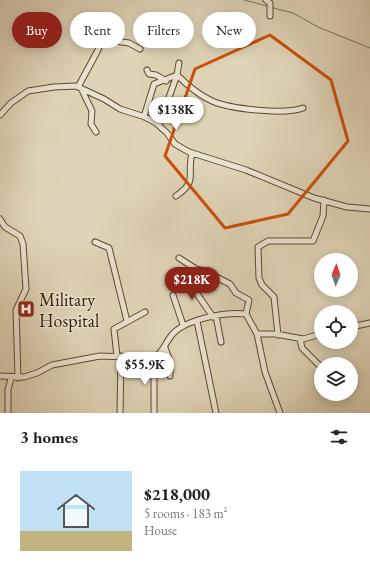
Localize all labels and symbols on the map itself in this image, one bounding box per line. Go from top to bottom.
pin: $138K [148,97,204,131]
north arrow [314,253,358,297]
pin: $218K [164,267,220,301]
place label: Military Hospital [39,288,99,332]
hospital icon: Military Hospital [16,299,36,319]
pin: $55.9K [112,352,178,386]

